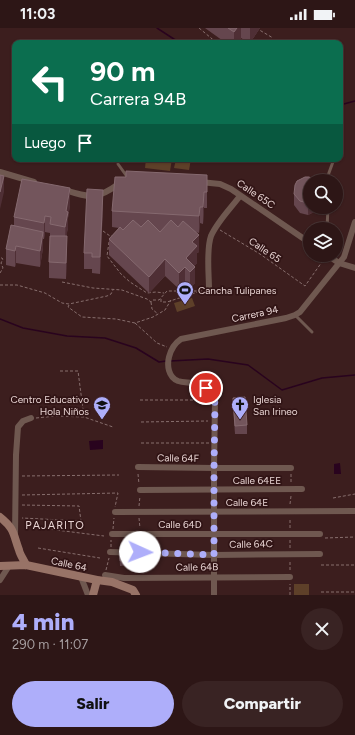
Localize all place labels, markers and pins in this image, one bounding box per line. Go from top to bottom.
sports icon: Cancha Tulipanes [175,280,195,305]
place label: Cancha Tulipanes [198,284,277,297]
pin [189,371,223,405]
place label: Centro Educativo Hola Niños [10,393,89,418]
place label: Iglesia San Irineo [253,393,298,418]
school or university icon: Centro Educativo Hola Niños [92,395,112,420]
church icon: Iglesia San Irineo [230,395,250,420]

